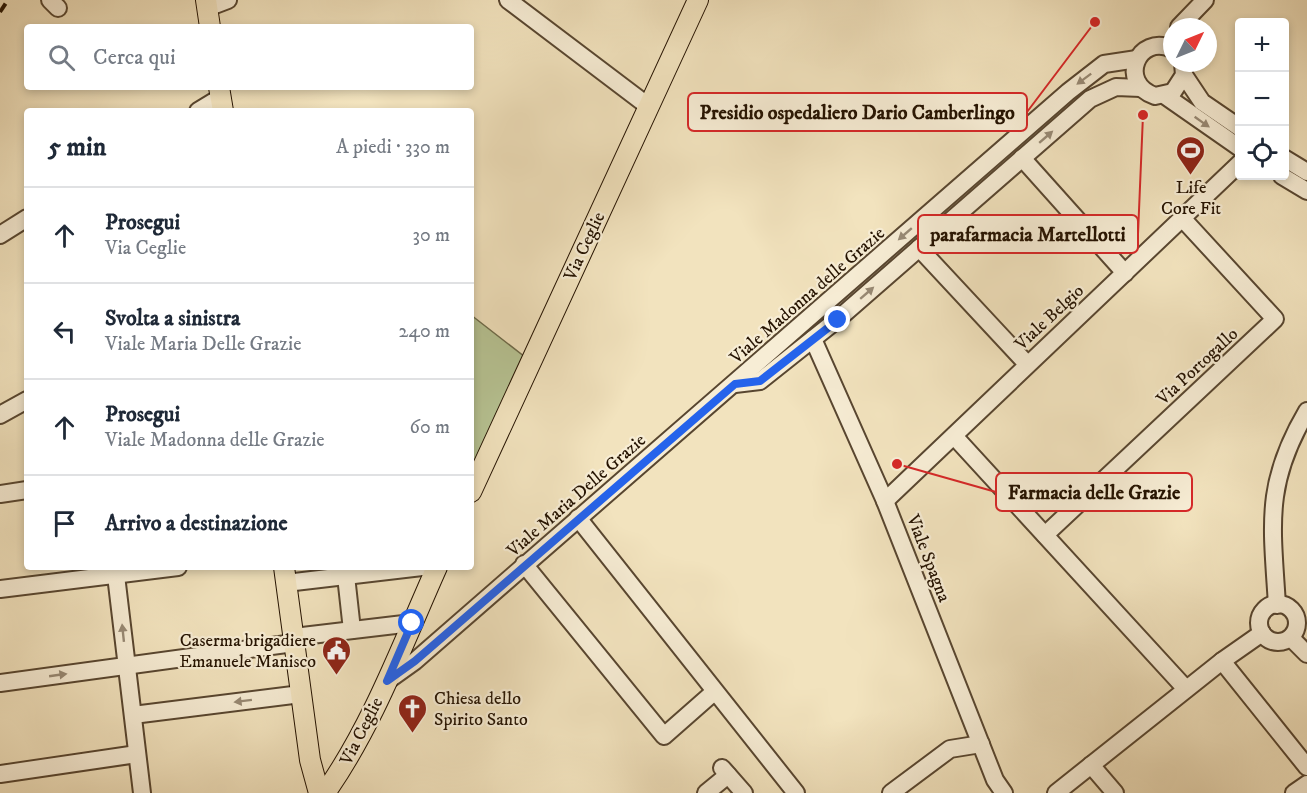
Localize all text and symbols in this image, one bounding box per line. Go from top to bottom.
north arrow [1163,18,1217,72]
map controls [1235,18,1289,180]
button: + [1235,18,1289,72]
search box [24,24,474,90]
icon: search [45,41,78,74]
text: Cerca qui [93,44,176,71]
button: − [1235,72,1289,126]
one-way arrow [1076,73,1092,86]
callout: Presidio ospedaliero Dario Camberlingo [688,93,1027,131]
text: Presidio ospedaliero Dario Camberlingo [699,101,1015,126]
one-way arrow [1193,116,1209,128]
button: locate [1235,126,1289,180]
one-way arrow [1038,130,1053,144]
text: 5 min [48,131,106,164]
sports icon: Life Core Fit [1175,134,1207,176]
text: A piedi · 330 m [336,135,450,160]
place label: Life Core Fit [1161,177,1221,220]
text: Prosegui [105,209,180,236]
street label: Via Ceglie [559,209,610,285]
callout: parafarmacia Martellotti [918,215,1138,253]
icon: ahead [48,219,81,252]
text: 30 m [412,223,450,248]
street label: Viale Madonna delle Grazie [725,223,889,370]
text: parafarmacia Martellotti [929,223,1126,248]
one-way arrow [898,227,913,240]
text: Via Ceglie [105,236,186,261]
street label: Viale Belgio [1010,280,1089,356]
one-way arrow [859,287,875,300]
text: Svolta a sinistra [105,305,240,332]
route end [824,306,850,332]
icon: left [48,315,81,348]
text: 240 m [399,319,450,344]
street label: Via Portogallo [1152,323,1243,411]
text: Viale Maria Delle Grazie [105,332,302,357]
text: Prosegui [105,401,180,428]
icon: ahead [48,411,81,444]
text: 60 m [410,415,450,440]
text: Viale Madonna delle Grazie [105,428,325,453]
street label: Viale Maria Delle Grazie [502,429,651,563]
callout: Farmacia delle Grazie [996,473,1192,511]
text: Farmacia delle Grazie [1008,481,1181,506]
icon: arrive [48,507,81,540]
text: Arrivo a destinazione [105,510,288,537]
street label: Viale Spagna [901,510,955,606]
route start [398,609,424,635]
one-way arrow [118,624,128,643]
place label: Caserma brigadiere Emanuele Manisco [179,630,316,673]
public building icon: Caserma brigadiere Emanuele Manisco [321,634,353,676]
one-way arrow [49,671,68,680]
place label: Chiesa dello Spirito Santo [434,688,528,731]
church icon: Chiesa dello Spirito Santo [397,692,429,734]
street label: Via Ceglie [335,694,388,770]
one-way arrow [233,697,252,706]

